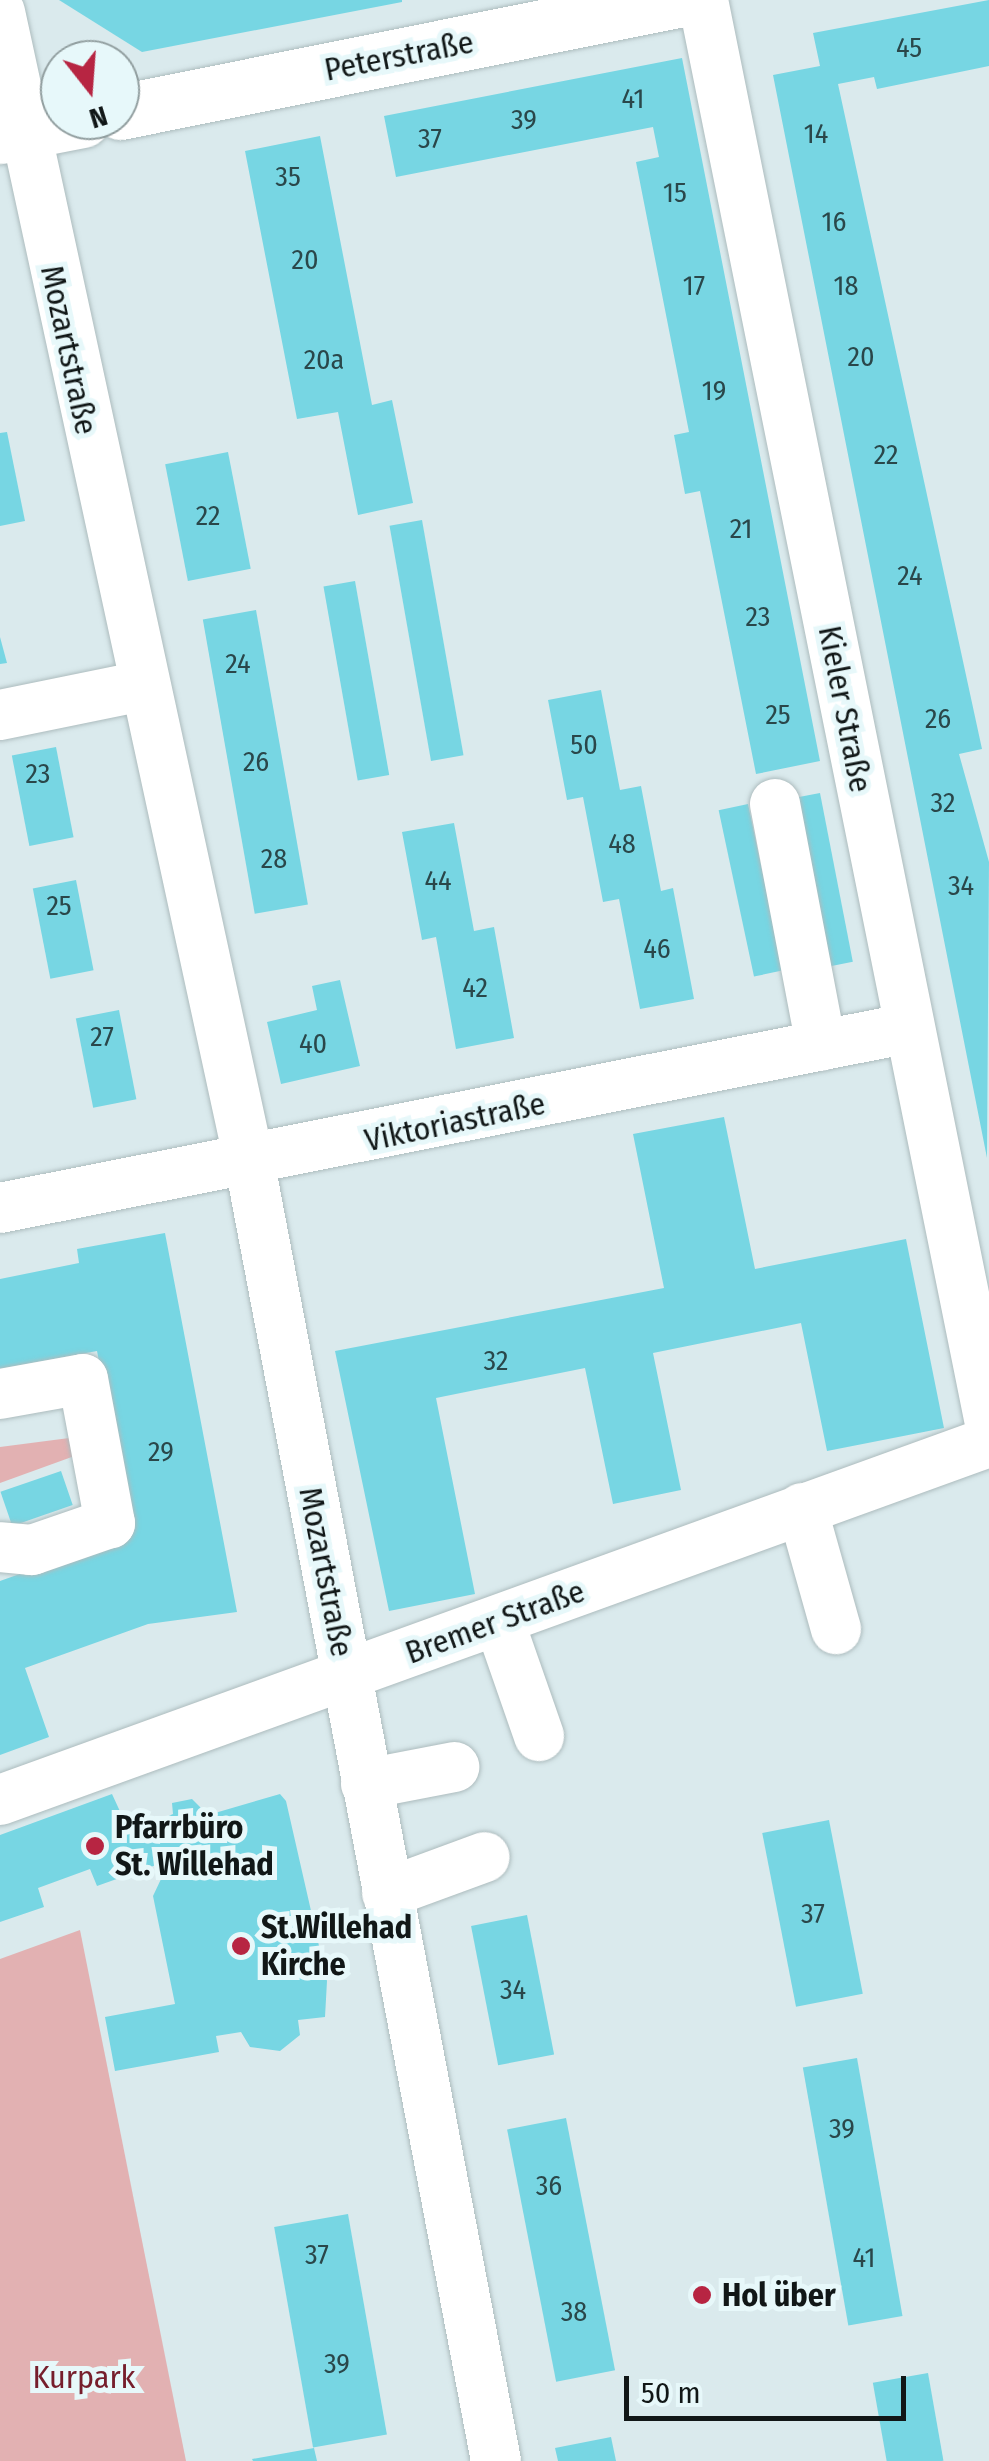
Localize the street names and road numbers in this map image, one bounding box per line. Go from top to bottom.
street label: Peterstraße [321,23,477,89]
street label: Mozartstraße [32,262,106,438]
street label: Kieler Straße [810,623,880,795]
street label: Viktoriastraße [361,1084,549,1160]
street label: Mozartstraße [291,1484,361,1660]
street label: Bremer Straße [400,1572,590,1672]

